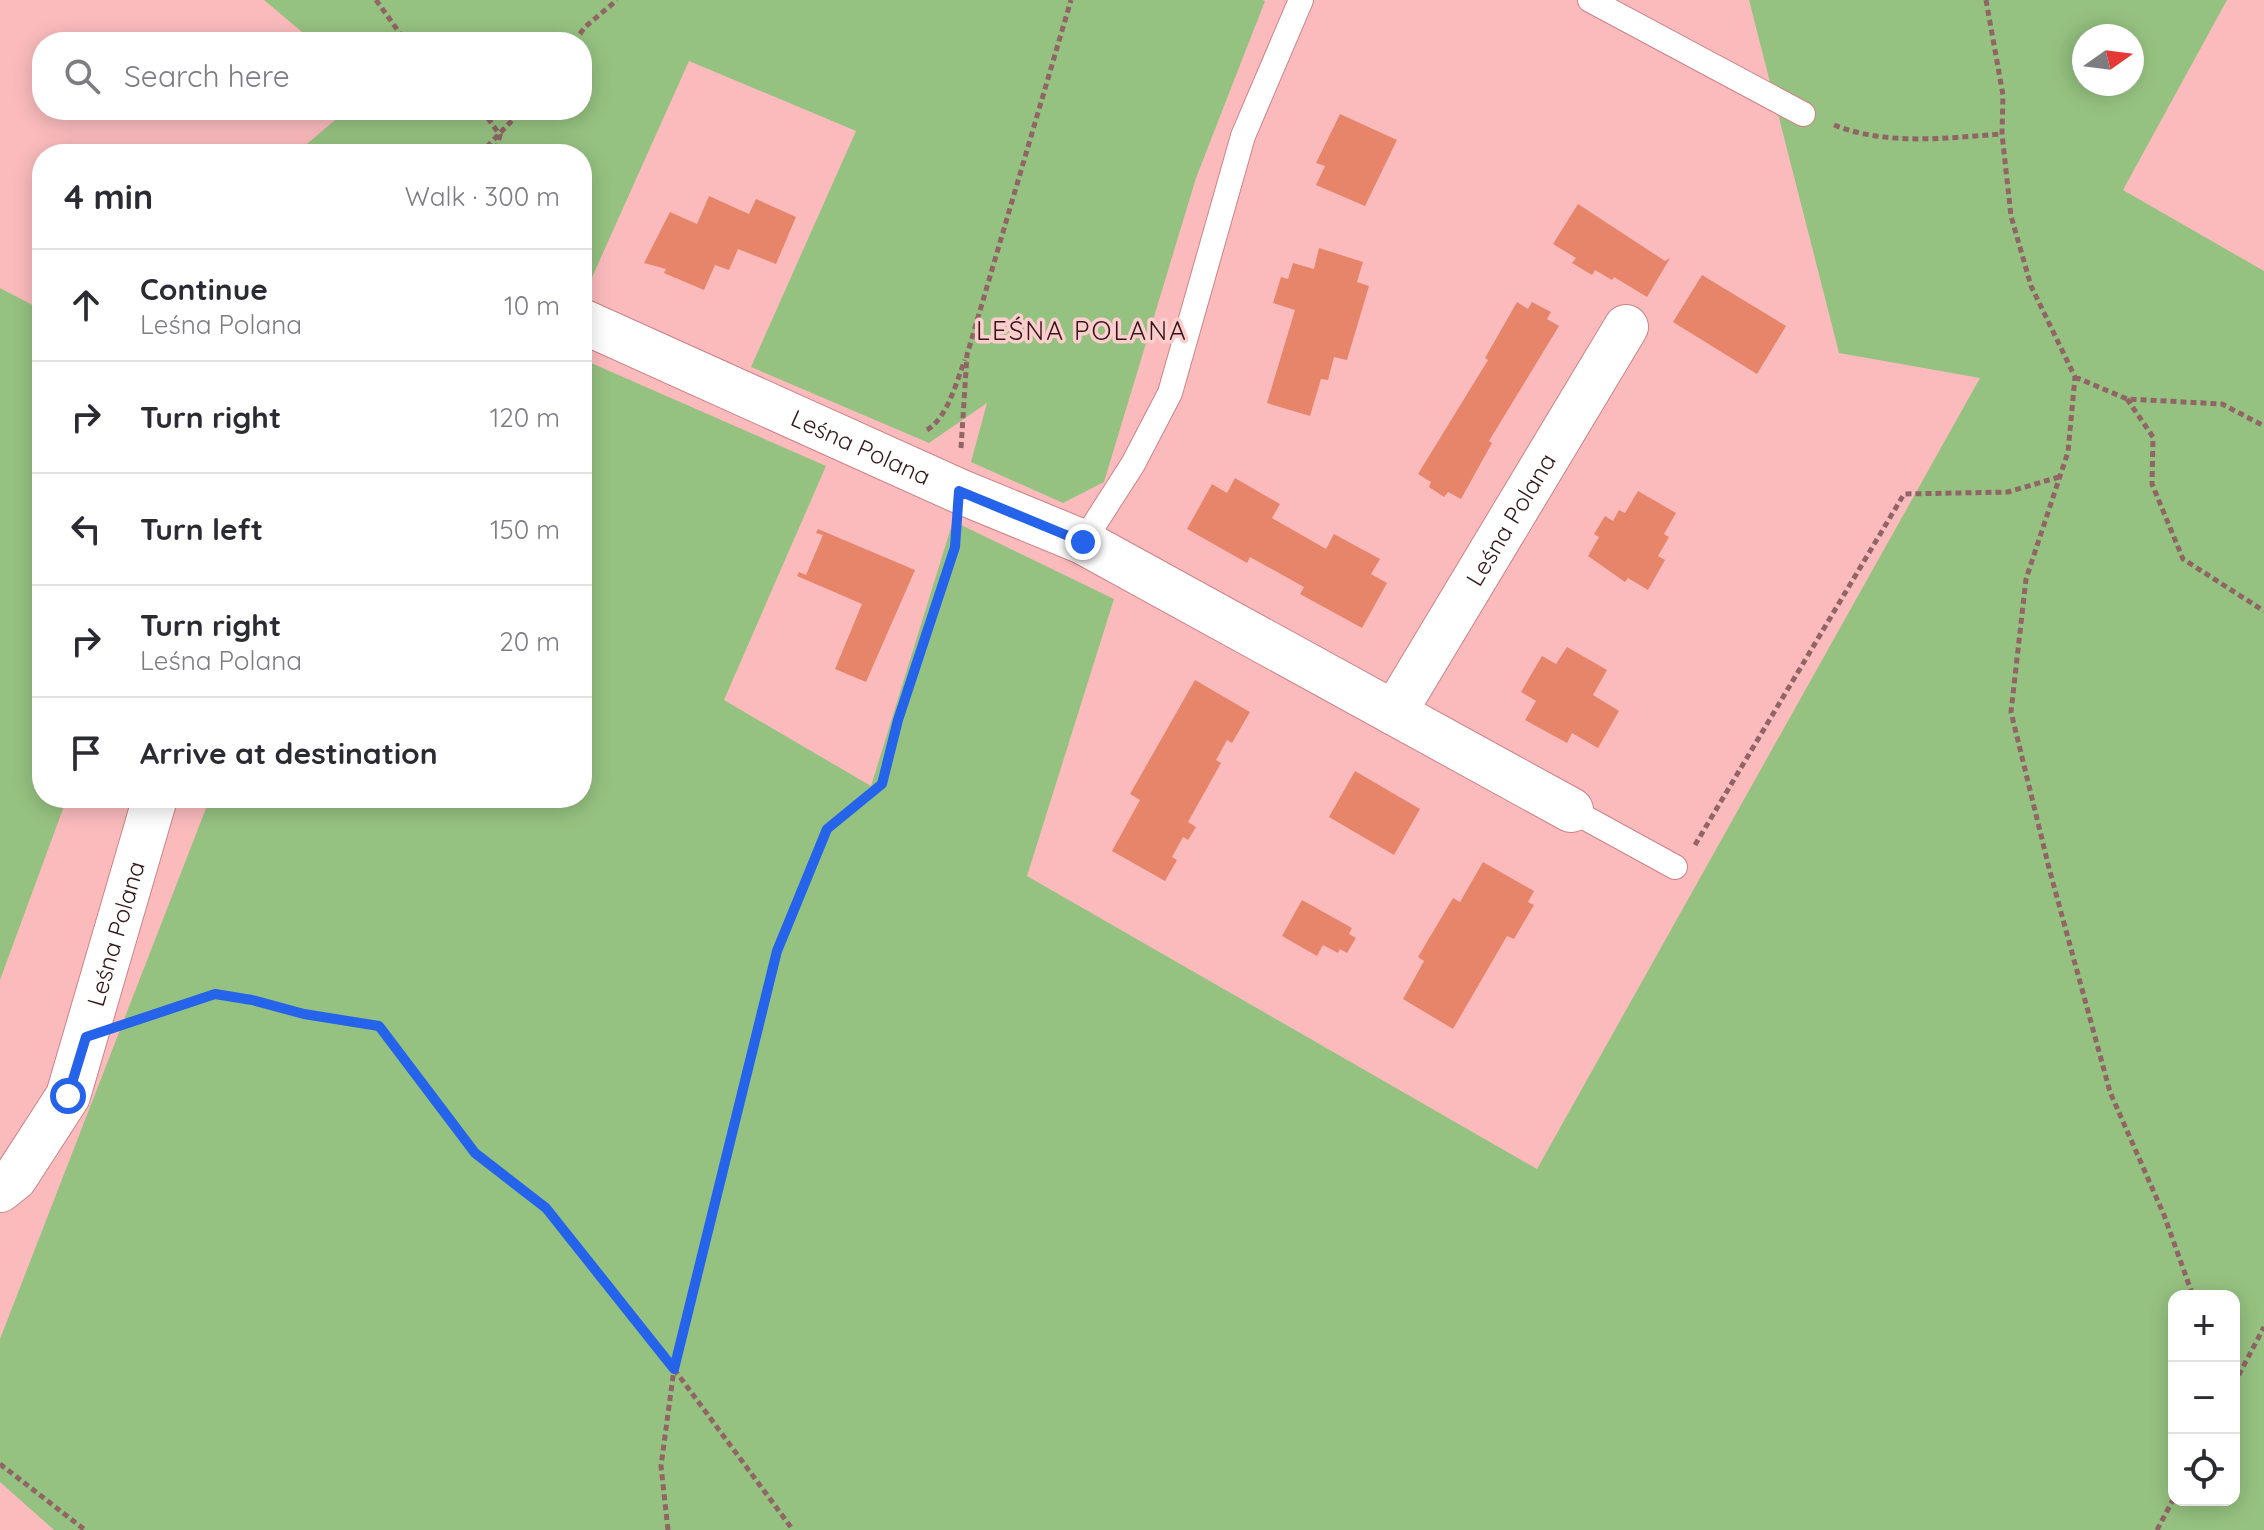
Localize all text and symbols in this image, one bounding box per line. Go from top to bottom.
north arrow [2072,24,2144,96]
search box [32,32,592,120]
icon: search [60,54,104,98]
text: Search here [124,57,290,95]
text: 4 min [64,175,153,218]
text: Walk · 300 m [405,180,560,213]
text: Continue [140,270,268,308]
icon: ahead [64,283,108,327]
text: 10 m [504,289,560,322]
text: Leśna Polana [140,308,302,341]
district label: LEŚNA POLANA [976,314,1188,347]
icon: right [64,395,108,439]
text: Turn right [140,398,281,436]
text: 120 m [490,401,560,434]
street label: Leśna Polana [787,402,935,491]
street label: Leśna Polana [1459,447,1562,591]
icon: left [64,507,108,551]
text: Turn left [140,510,263,548]
text: 150 m [490,513,560,546]
route end [1065,524,1101,560]
text: Turn right [140,606,281,644]
icon: right [64,619,108,663]
text: 20 m [499,625,560,658]
text: Leśna Polana [140,644,302,677]
icon: arrive [64,731,108,775]
text: Arrive at destination [140,734,438,772]
street label: Leśna Polana [80,858,151,1010]
route start [50,1078,86,1114]
map controls [2168,1290,2240,1506]
button: + [2168,1290,2240,1362]
button: − [2168,1362,2240,1434]
button: locate [2168,1434,2240,1506]

